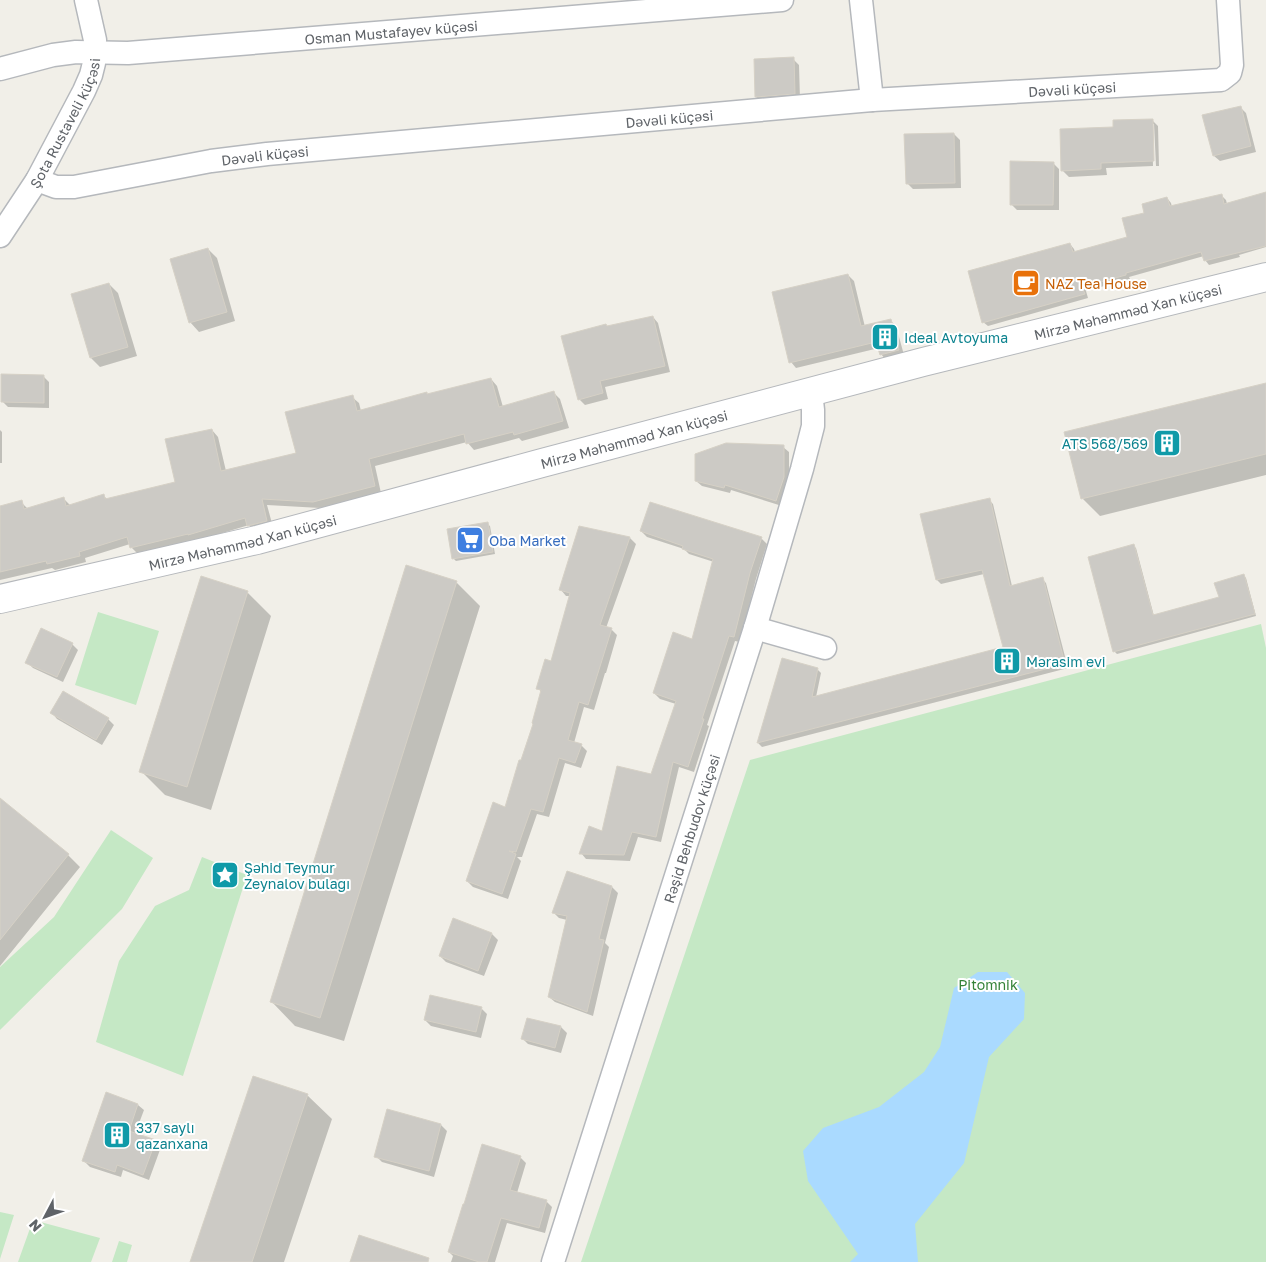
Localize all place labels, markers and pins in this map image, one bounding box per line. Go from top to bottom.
cafe icon: NAZ Tea House [1011,268,1041,298]
place label: NAZ Tea House [1045,275,1147,292]
building icon: Ideal Avtoyuma [870,322,900,352]
place label: Ideal Avtoyuma [904,329,1008,346]
building icon: ATS 568/569 [1152,428,1182,458]
place label: ATS 568/569 [1062,435,1148,452]
supermarket icon: Oba Market [455,525,485,555]
place label: Oba Market [489,532,566,549]
building icon: Mərasim evi [992,646,1022,676]
place label: Mərasim evi [1026,653,1106,670]
place label: Şəhid Teymur Zeynalov bulağı [244,859,350,892]
place icon: Şəhid Teymur Zeynalov bulağı [210,860,240,890]
place label: 337 saylı qazanxana [136,1119,208,1152]
building icon: 337 saylı qazanxana [102,1120,132,1150]

